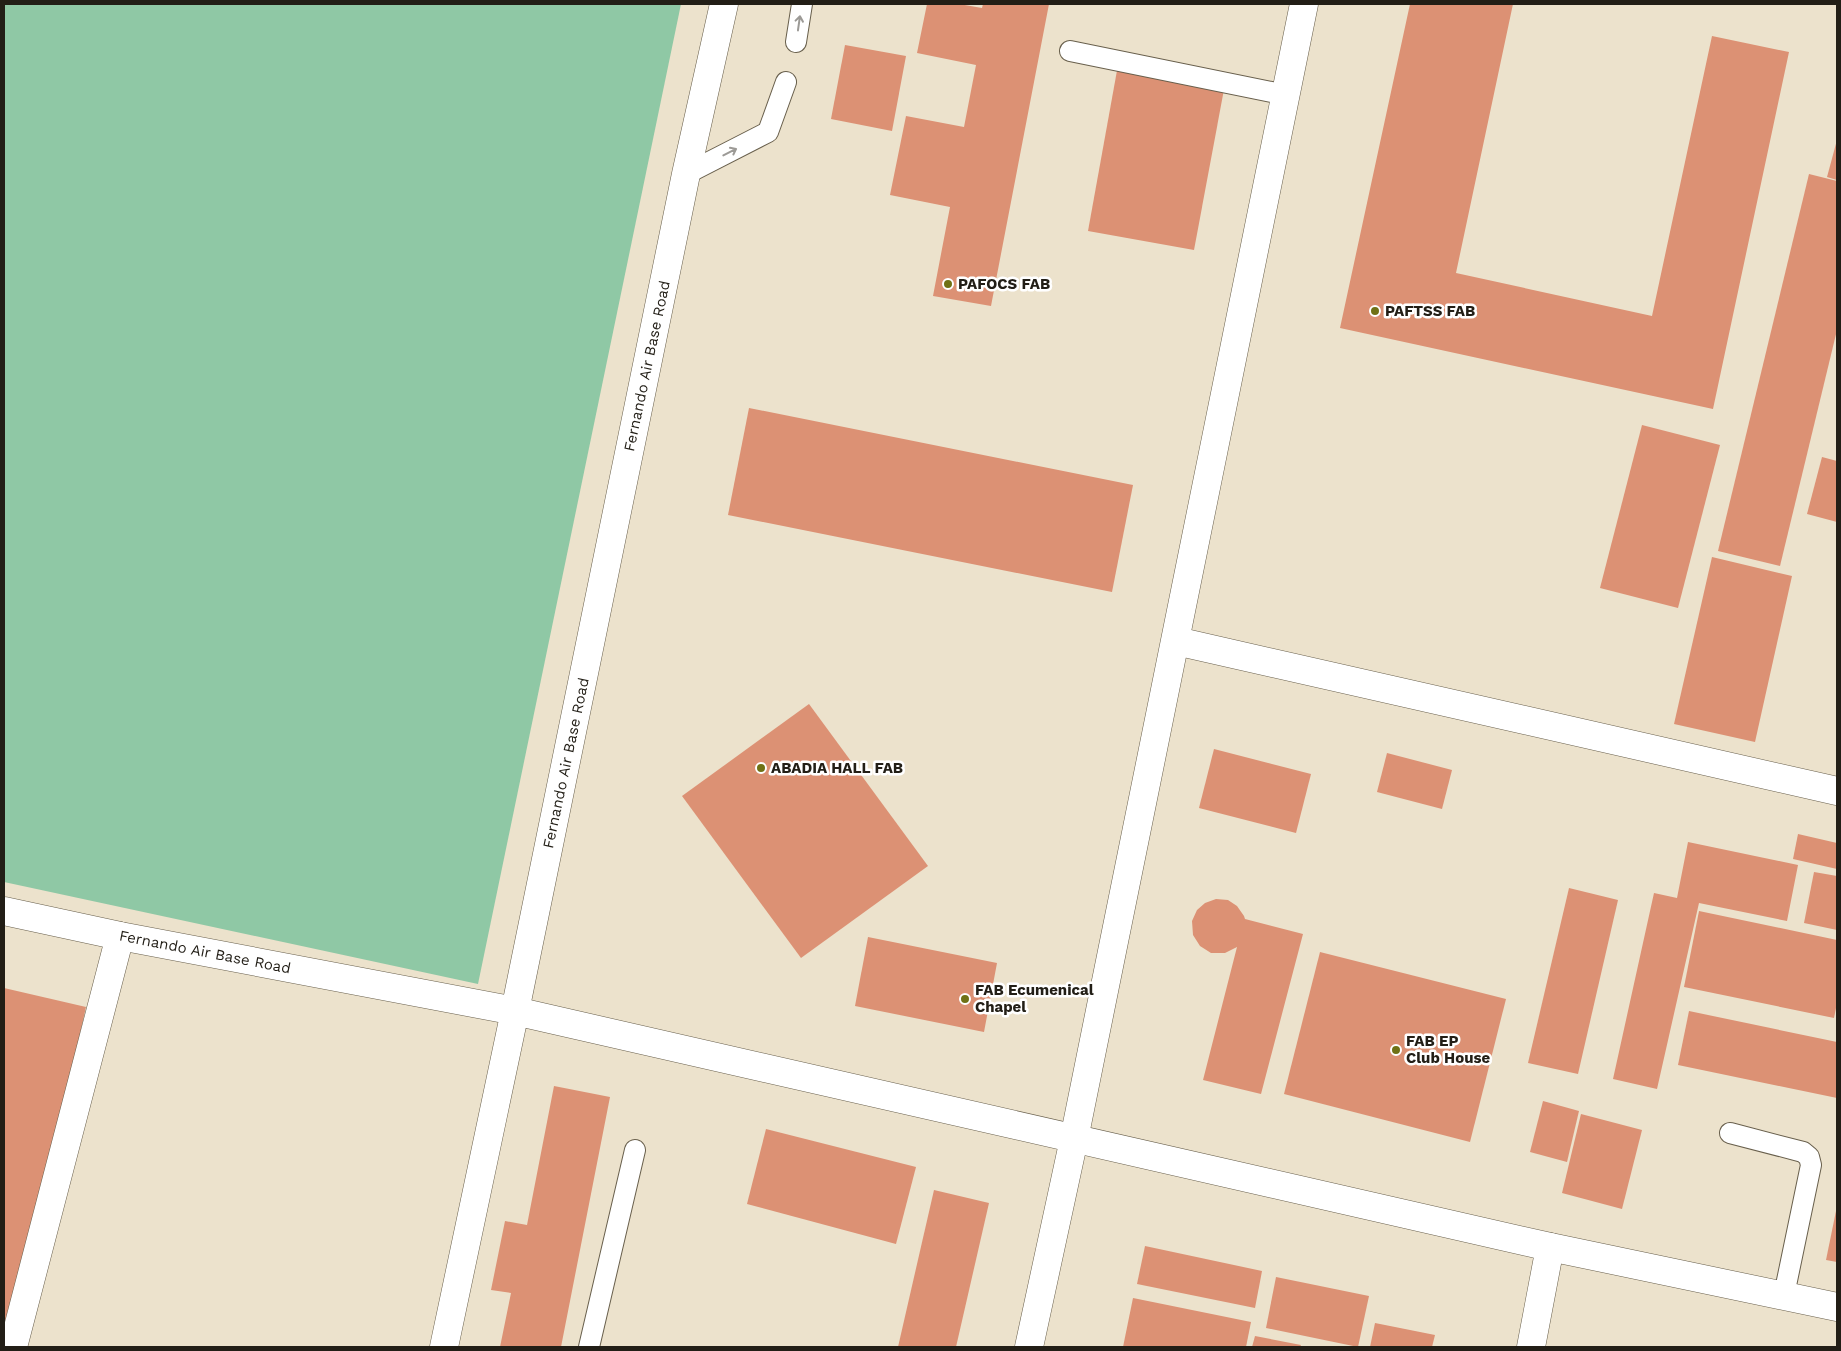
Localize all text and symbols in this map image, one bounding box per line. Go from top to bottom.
one-way arrow [794,15,804,31]
one-way arrow [722,147,737,157]
place label: PAFOCS FAB [958,275,1050,293]
marker: PAFOCS FAB [942,278,954,290]
street label: Fernando Air Base Road [620,279,674,453]
place label: PAFTSS FAB [1385,302,1475,320]
marker: PAFTSS FAB [1369,305,1381,317]
street label: Fernando Air Base Road [539,676,593,850]
place label: ABADIA HALL FAB [771,759,903,777]
marker: ABADIA HALL FAB [755,762,767,774]
street label: Fernando Air Base Road [118,927,292,977]
place label: FAB Ecumenical Chapel [975,981,1094,1016]
marker: FAB Ecumenical Chapel [959,993,971,1005]
place label: FAB EP Club House [1406,1032,1490,1067]
marker: FAB EP Club House [1390,1044,1402,1056]

